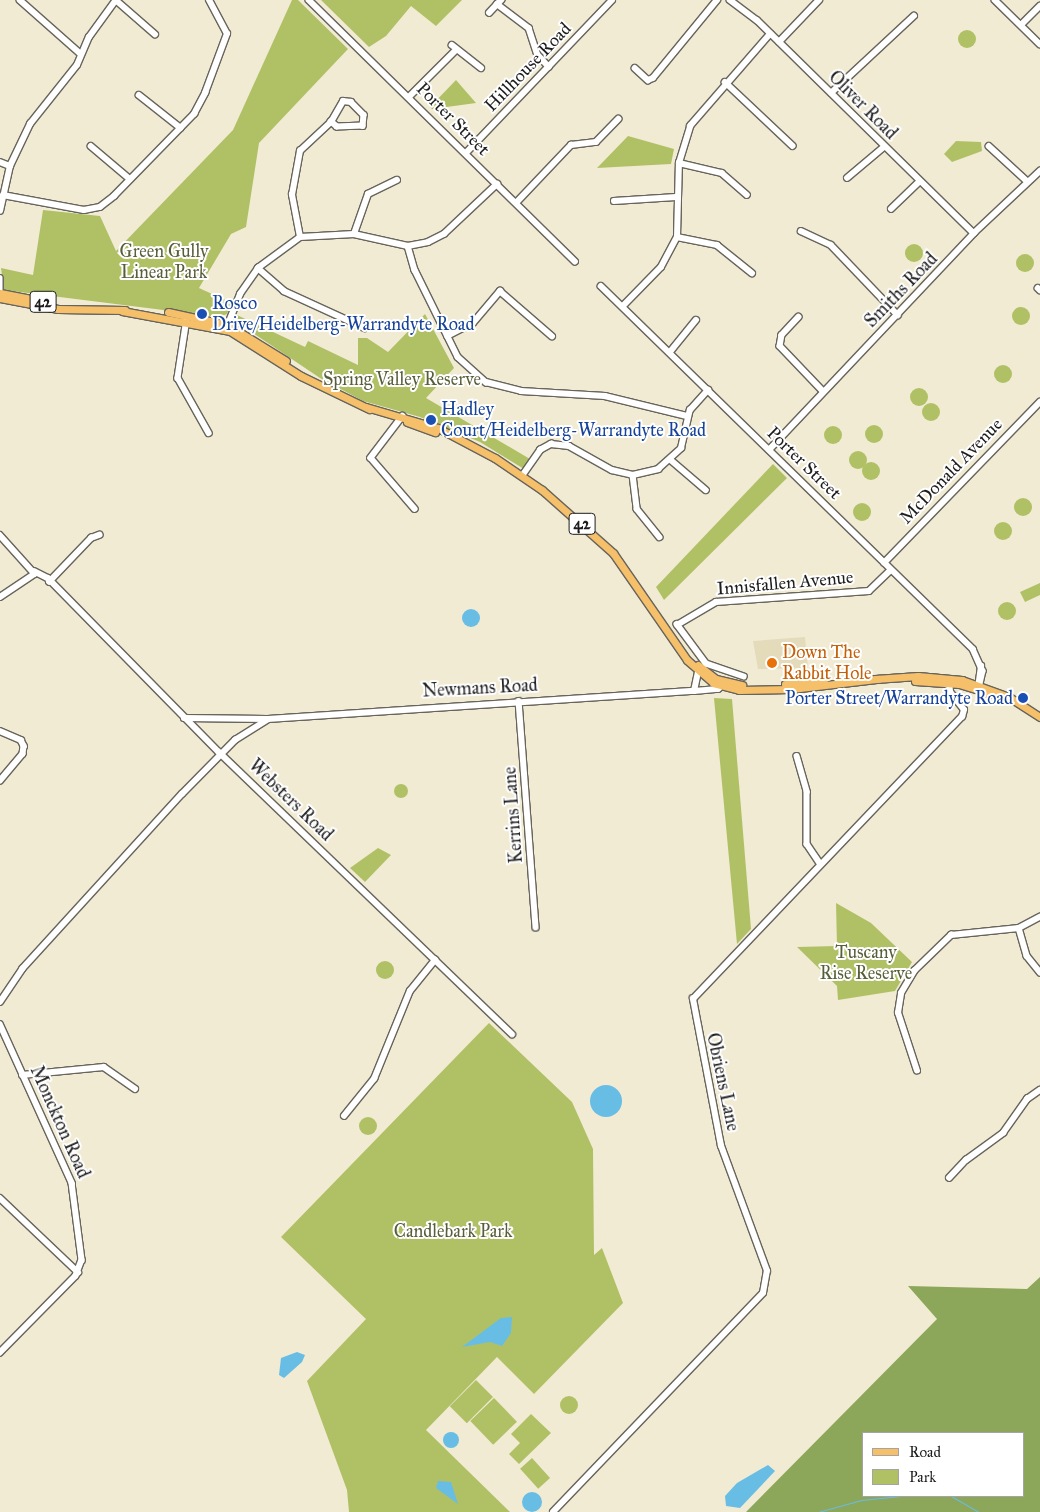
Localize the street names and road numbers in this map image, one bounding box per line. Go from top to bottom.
street label: Hillhouse Road [480,18,576,116]
street label: Oliver Road [824,66,902,144]
street label: Porter Street [412,78,494,160]
street label: Smiths Road [860,248,942,332]
road number: 42 [29,288,57,316]
street label: McDonald Avenue [895,414,1007,528]
street label: Porter Street [762,422,846,504]
road number: 42 [568,510,596,538]
street label: Innisfallen Avenue [716,566,854,600]
street label: Newmans Road [422,674,538,702]
street label: Websters Road [244,755,338,845]
street label: Kerrins Lane [499,766,527,864]
street label: Obriens Lane [702,1031,744,1133]
street label: Monckton Road [26,1062,94,1182]

